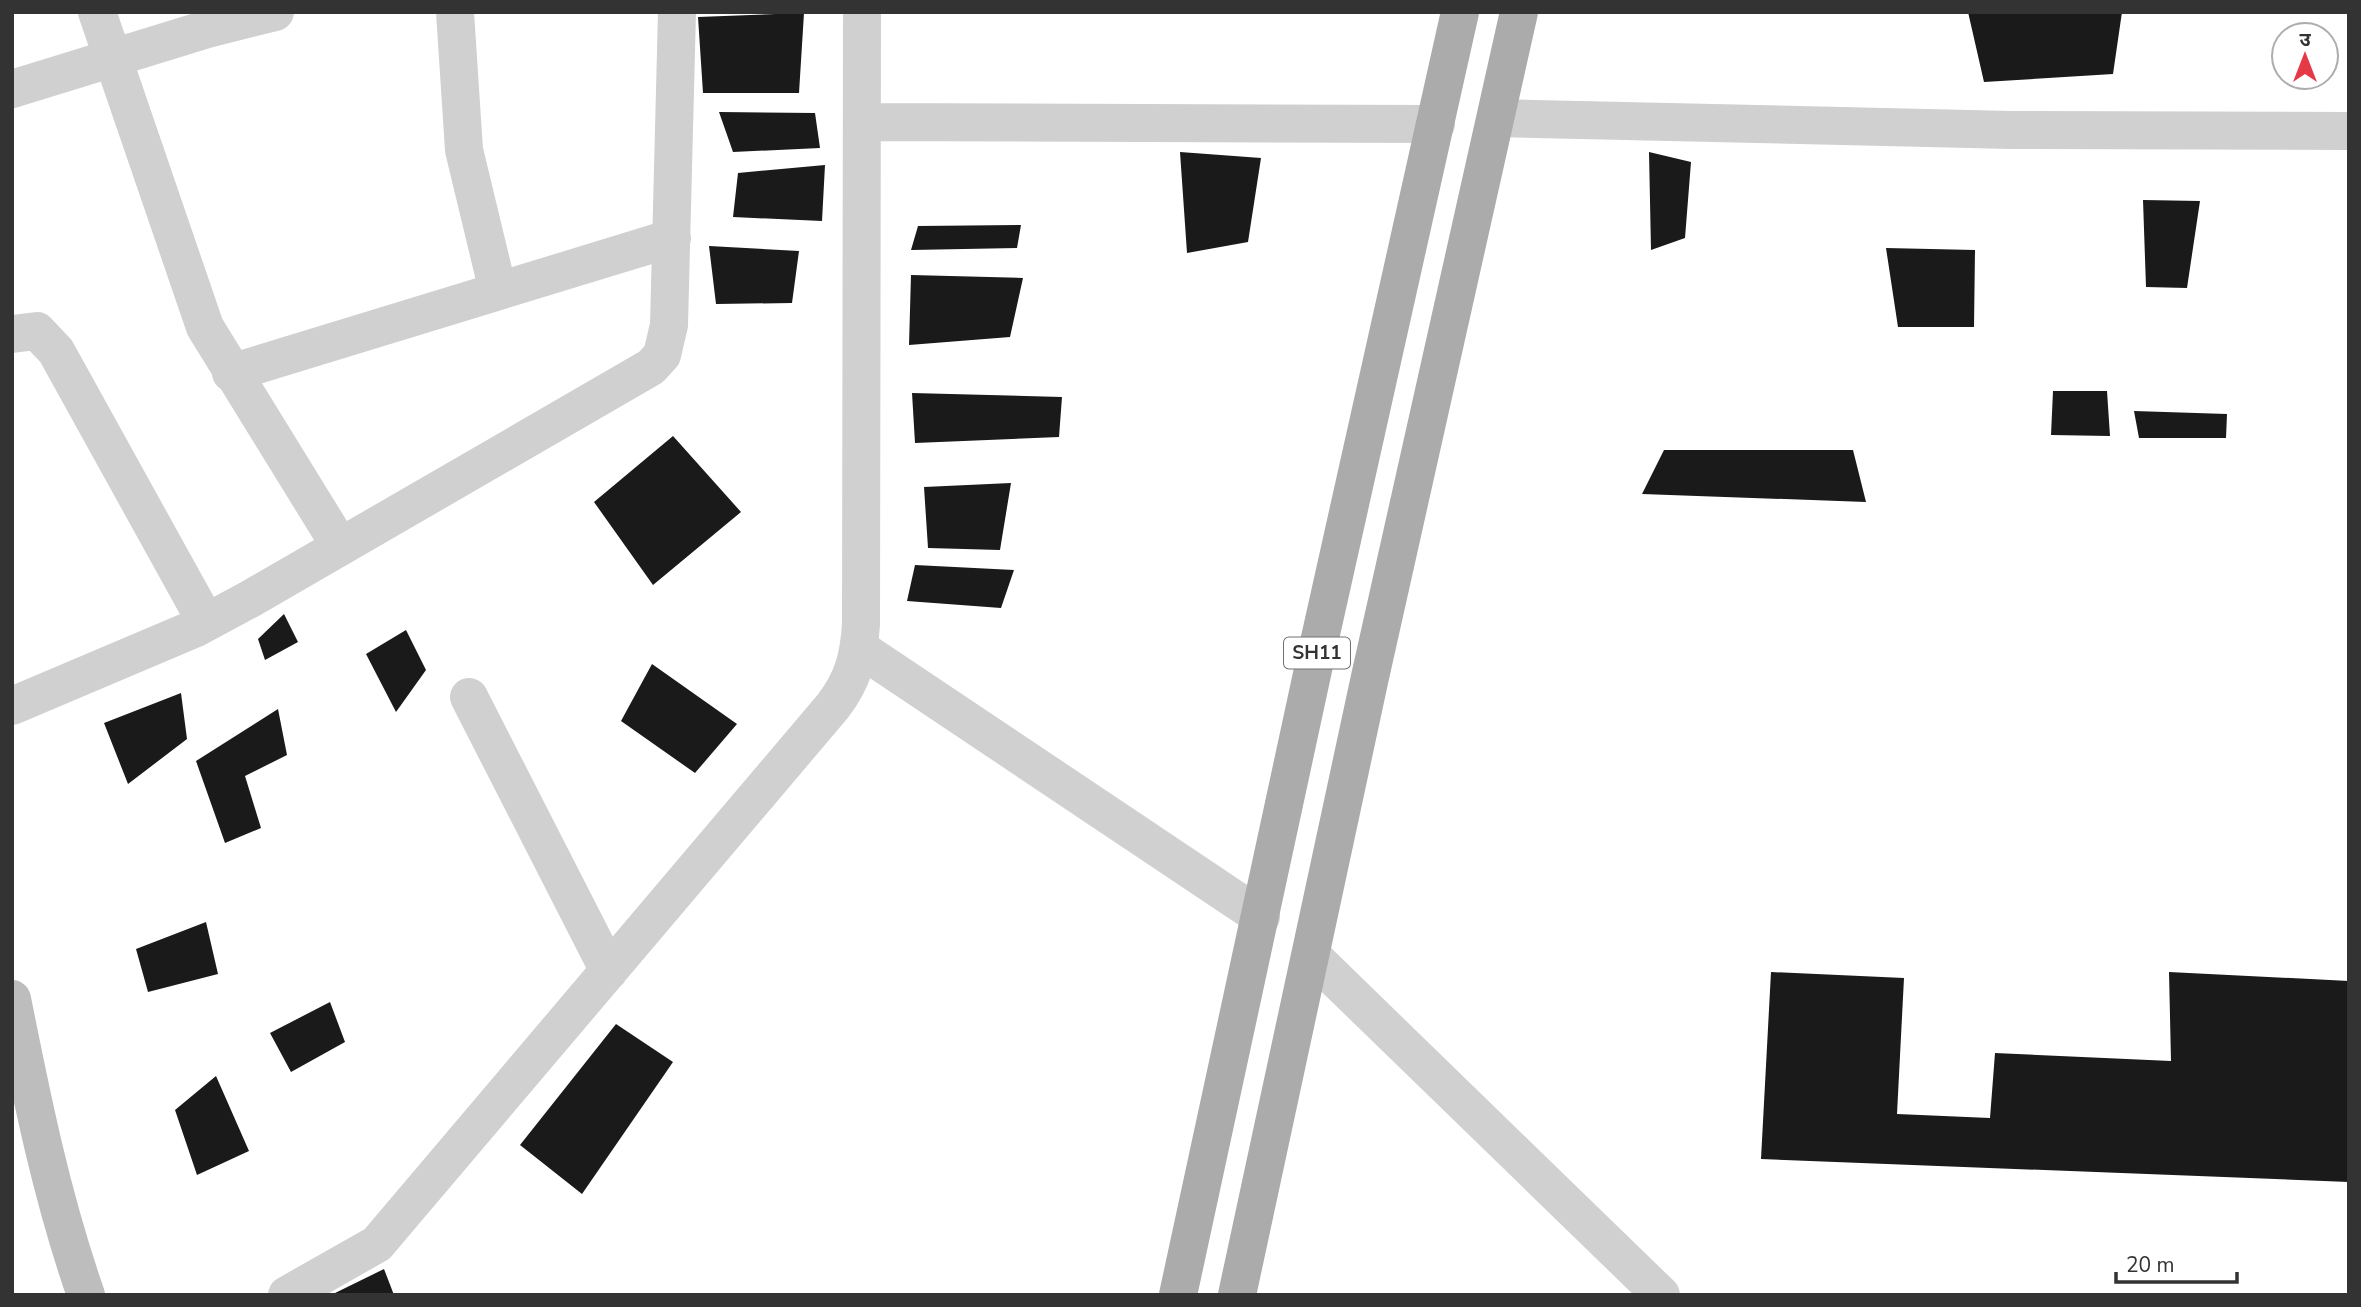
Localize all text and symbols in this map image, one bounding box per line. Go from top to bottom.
north arrow [2270,21,2340,91]
text: उ [2299,27,2311,53]
road number: SH11 [1284,638,1350,668]
scale bar [2116,1240,2237,1284]
text: 20 m [2126,1251,2175,1279]

